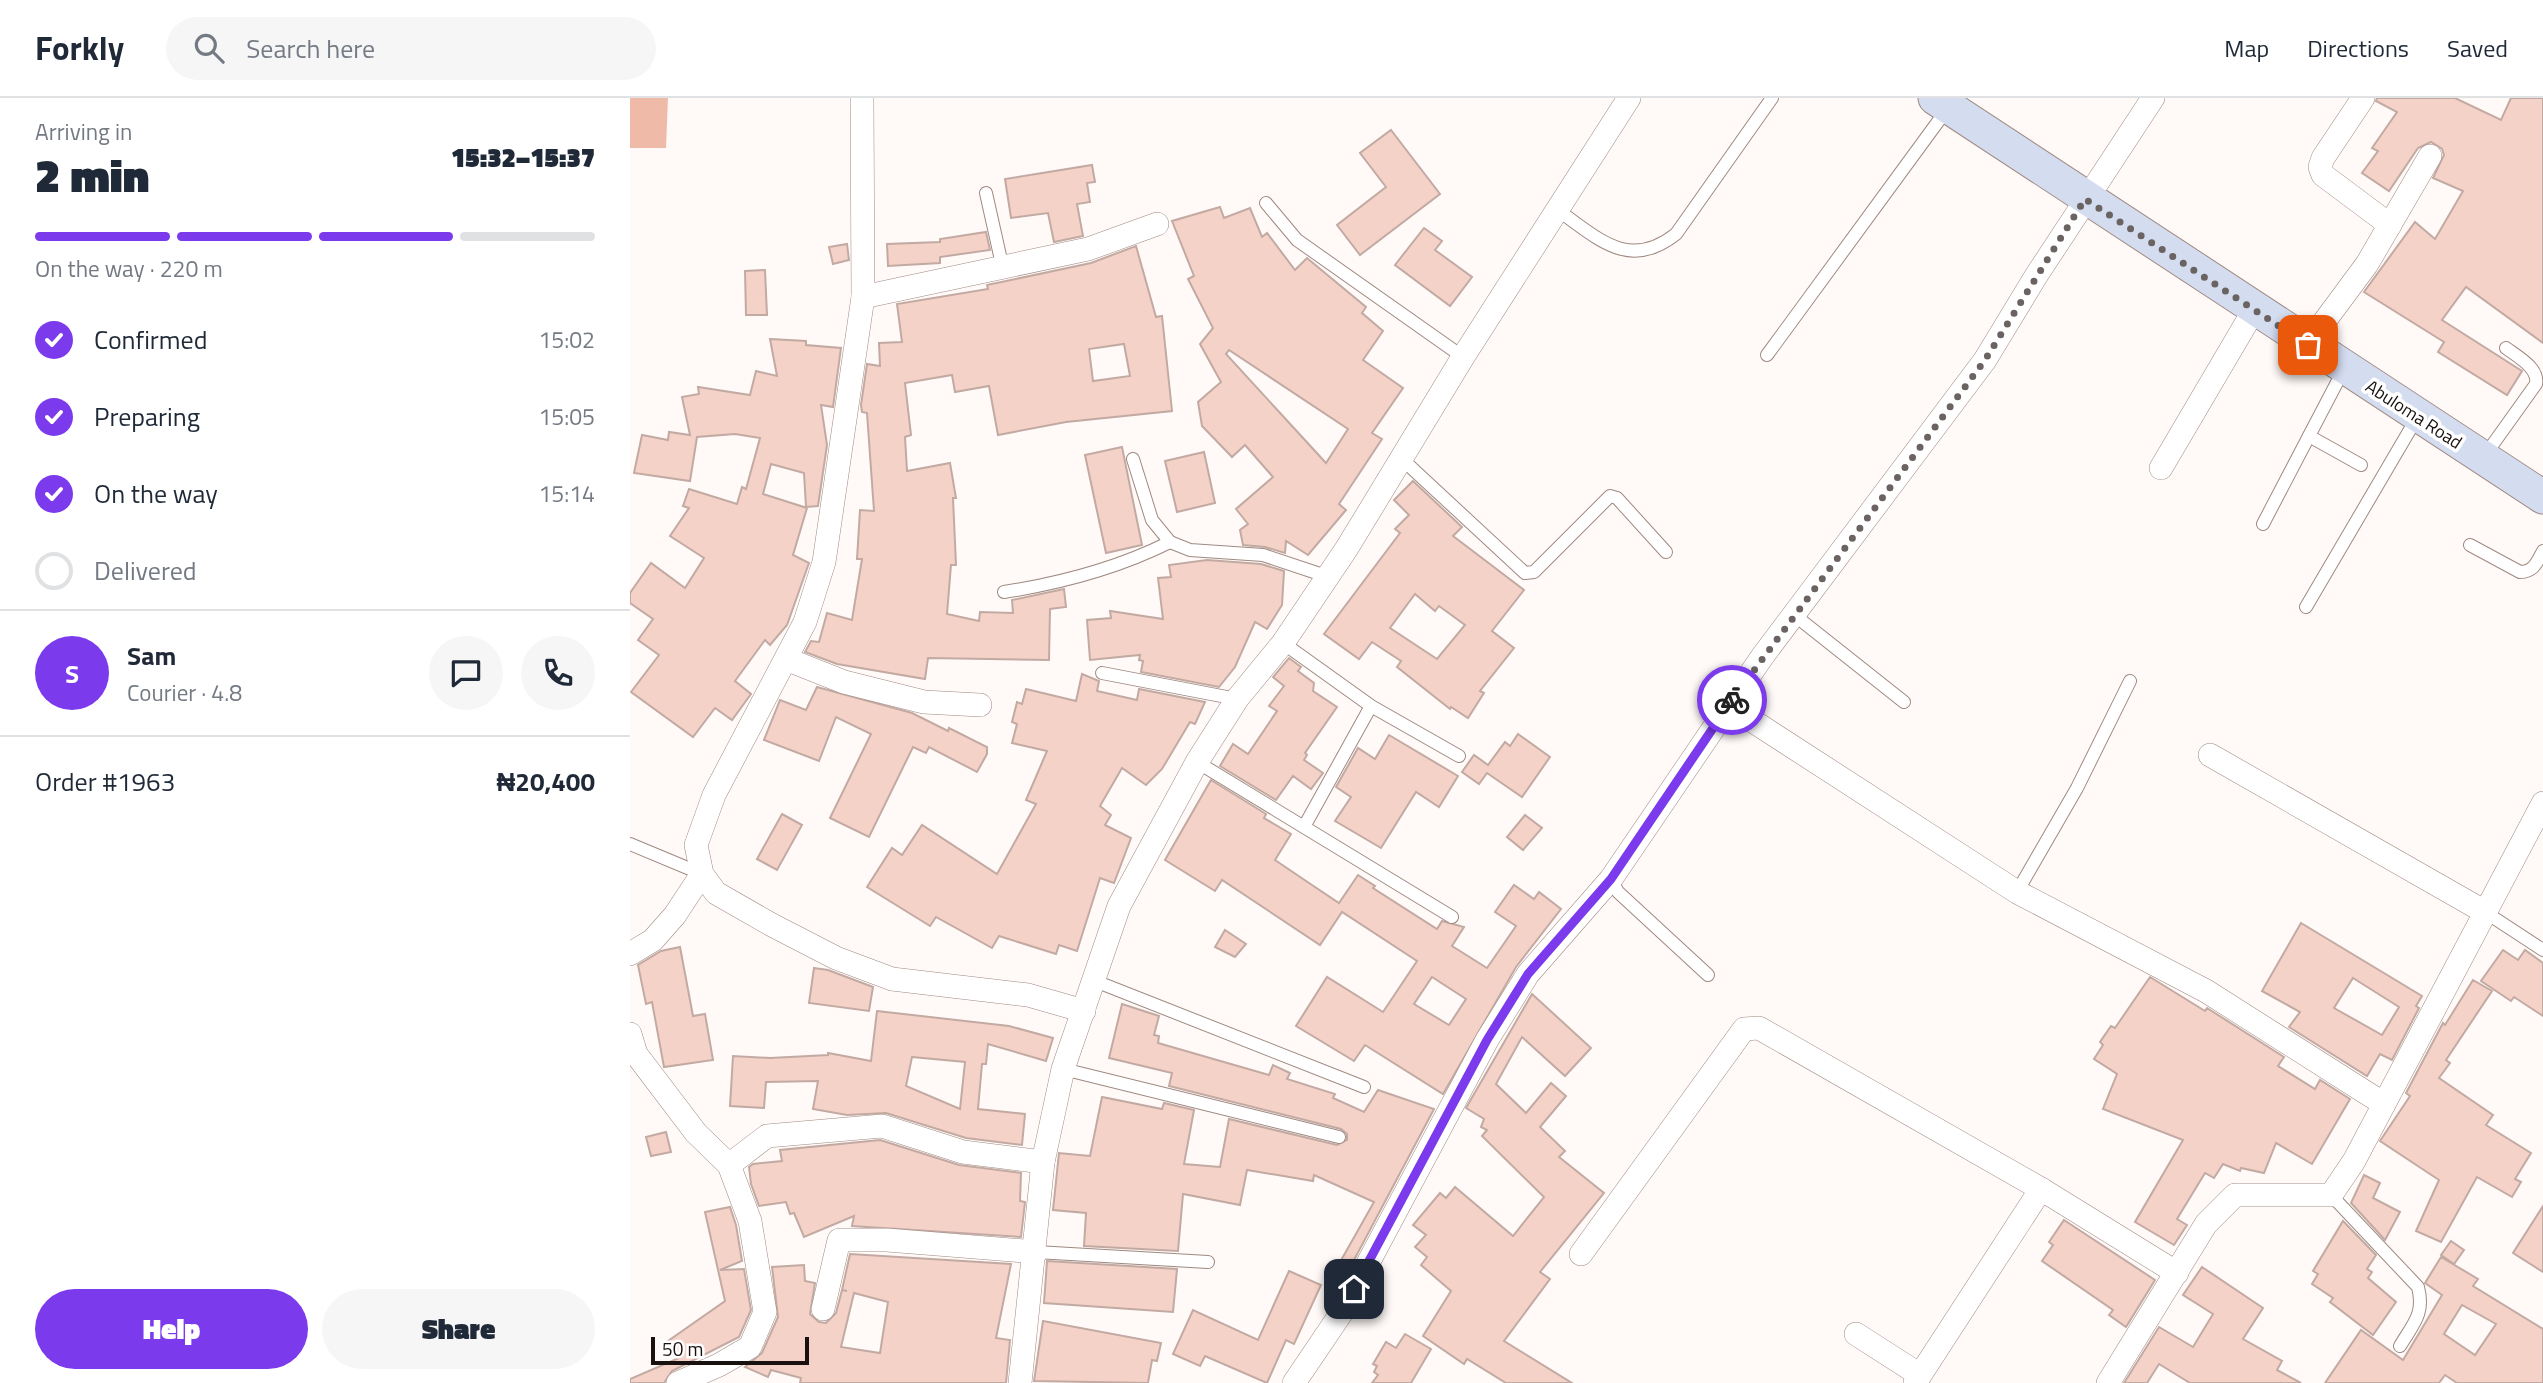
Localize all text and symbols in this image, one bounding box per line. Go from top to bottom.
search box [166,17,656,80]
text: Forkly [35,23,124,73]
icon: search [190,29,228,67]
text: Search here [246,29,375,68]
text: Map [2224,30,2269,66]
text: Directions [2307,30,2409,66]
text: Saved [2447,30,2508,66]
text: Arriving in [35,114,132,149]
text: 15:32–15:37 [451,138,595,177]
text: 2 min [35,140,149,210]
text: On the way · 220 m [35,251,223,286]
pin [2278,315,2338,375]
text: Confirmed [94,320,208,359]
icon: check [35,321,73,359]
text: 15:02 [538,322,595,357]
icon: bag [2289,326,2327,364]
street label: Abuloma Road [2360,373,2468,455]
text: Preparing [94,397,200,436]
icon: check [35,398,73,436]
text: 15:05 [538,399,595,434]
text: On the way [94,474,218,513]
icon: check [35,475,73,513]
text: 15:14 [538,476,595,511]
text: Delivered [94,551,197,590]
text: Sam [127,636,176,675]
button: chat [429,636,503,710]
button: phone [521,636,595,710]
text: S [65,654,79,693]
courier [1697,665,1767,735]
text: Courier · 4.8 [127,675,242,710]
icon: bike [1713,681,1751,719]
text: Order #1963 [35,762,175,801]
text: ₦20,400 [497,762,595,801]
pin [1324,1259,1384,1319]
icon: home [1335,1270,1373,1308]
button: Help [35,1289,308,1369]
button: Share [322,1289,595,1369]
scale bar [651,1334,808,1366]
text: 50 m [662,1334,703,1363]

